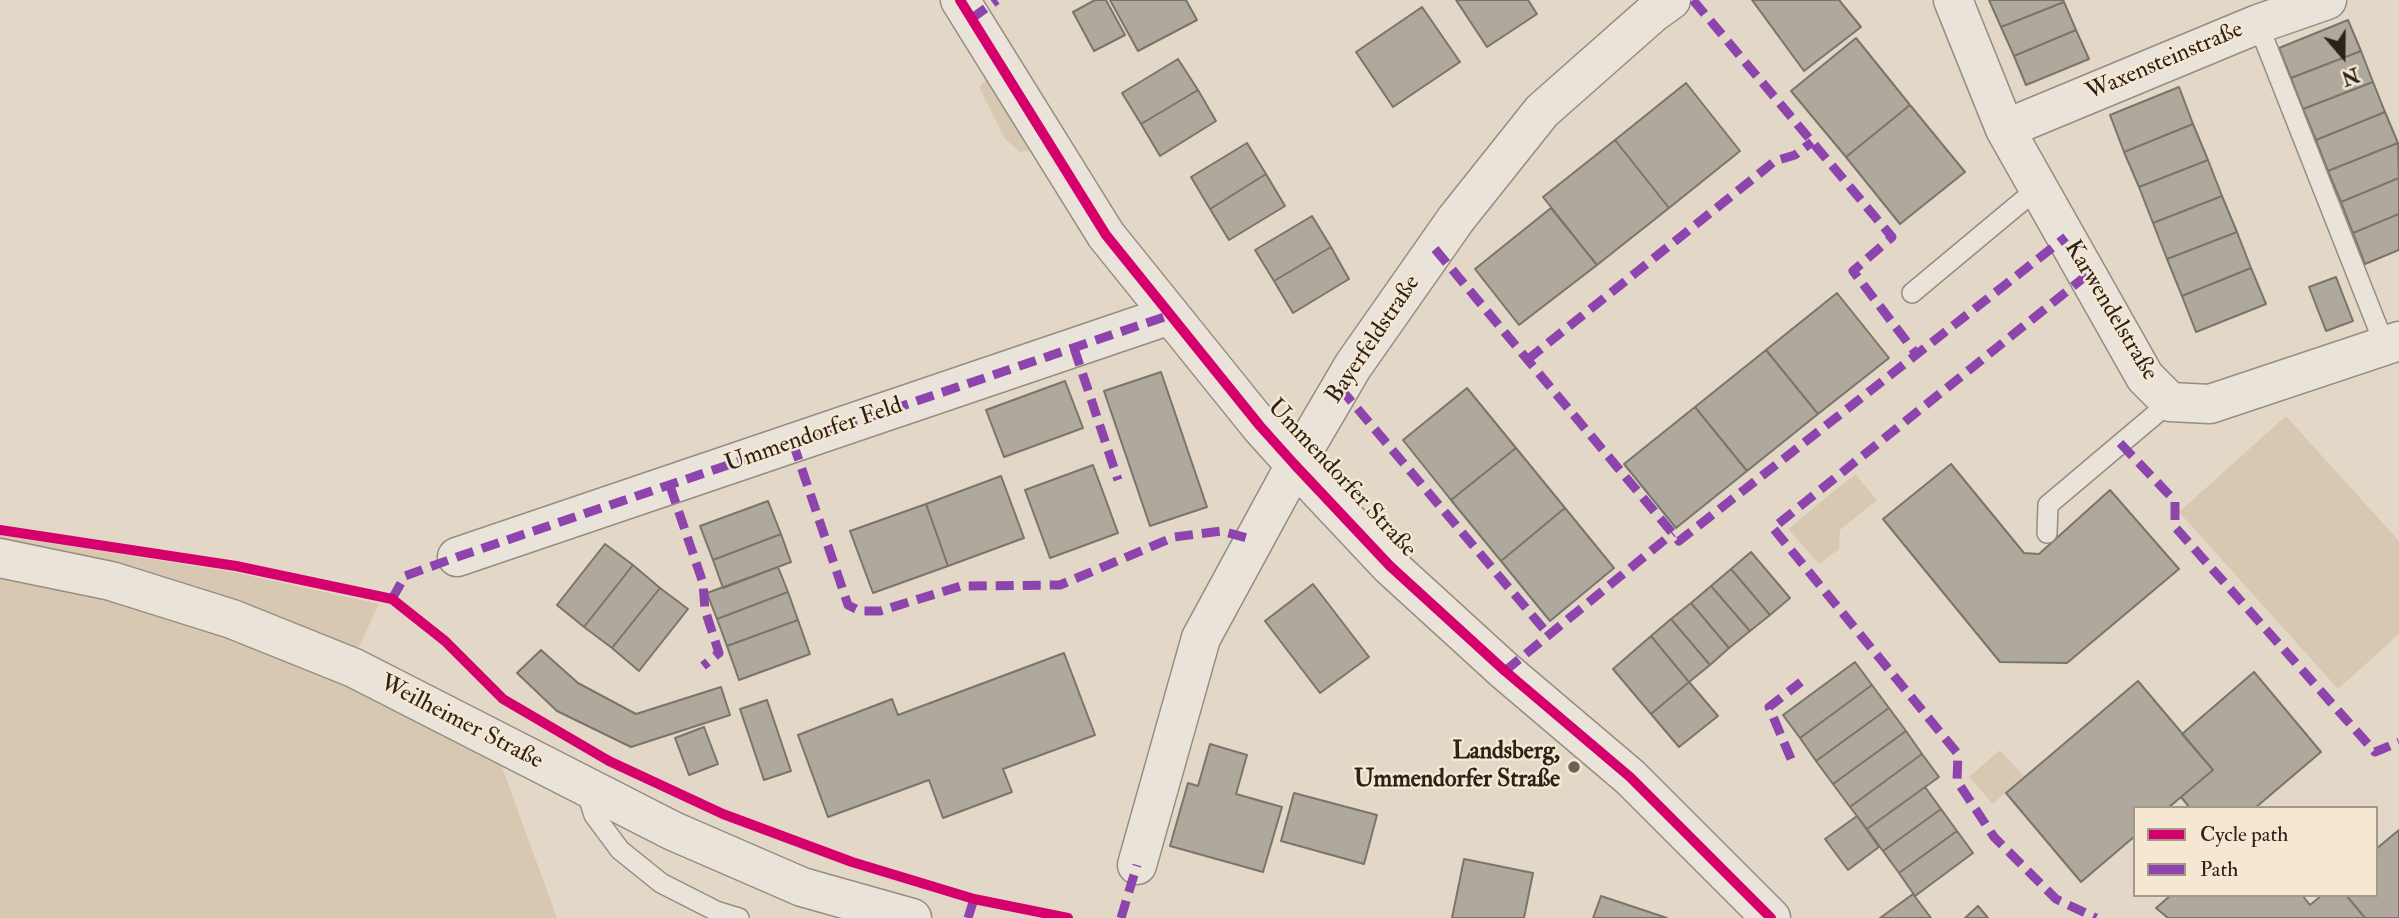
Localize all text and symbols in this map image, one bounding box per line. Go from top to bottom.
street label: Waxensteinstraße [2082,16,2248,108]
north arrow [2308,21,2378,91]
text: N [2338,62,2362,90]
street label: Karwendelstraße [2057,236,2163,386]
street label: Bayerfeldstraße [1321,271,1427,409]
street label: Ummendorfer Feld [722,392,906,480]
street label: Ummendorfer Straße [1260,394,1422,564]
street label: Weilheimer Straße [375,669,547,777]
place label: Landsberg, Ummendorfer Straße [1354,739,1560,795]
marker: Landsberg, Ummendorfer Straße [1566,759,1582,775]
legend [2133,806,2378,897]
text: Cycle path [2200,821,2288,848]
text: Path [2200,856,2238,883]

